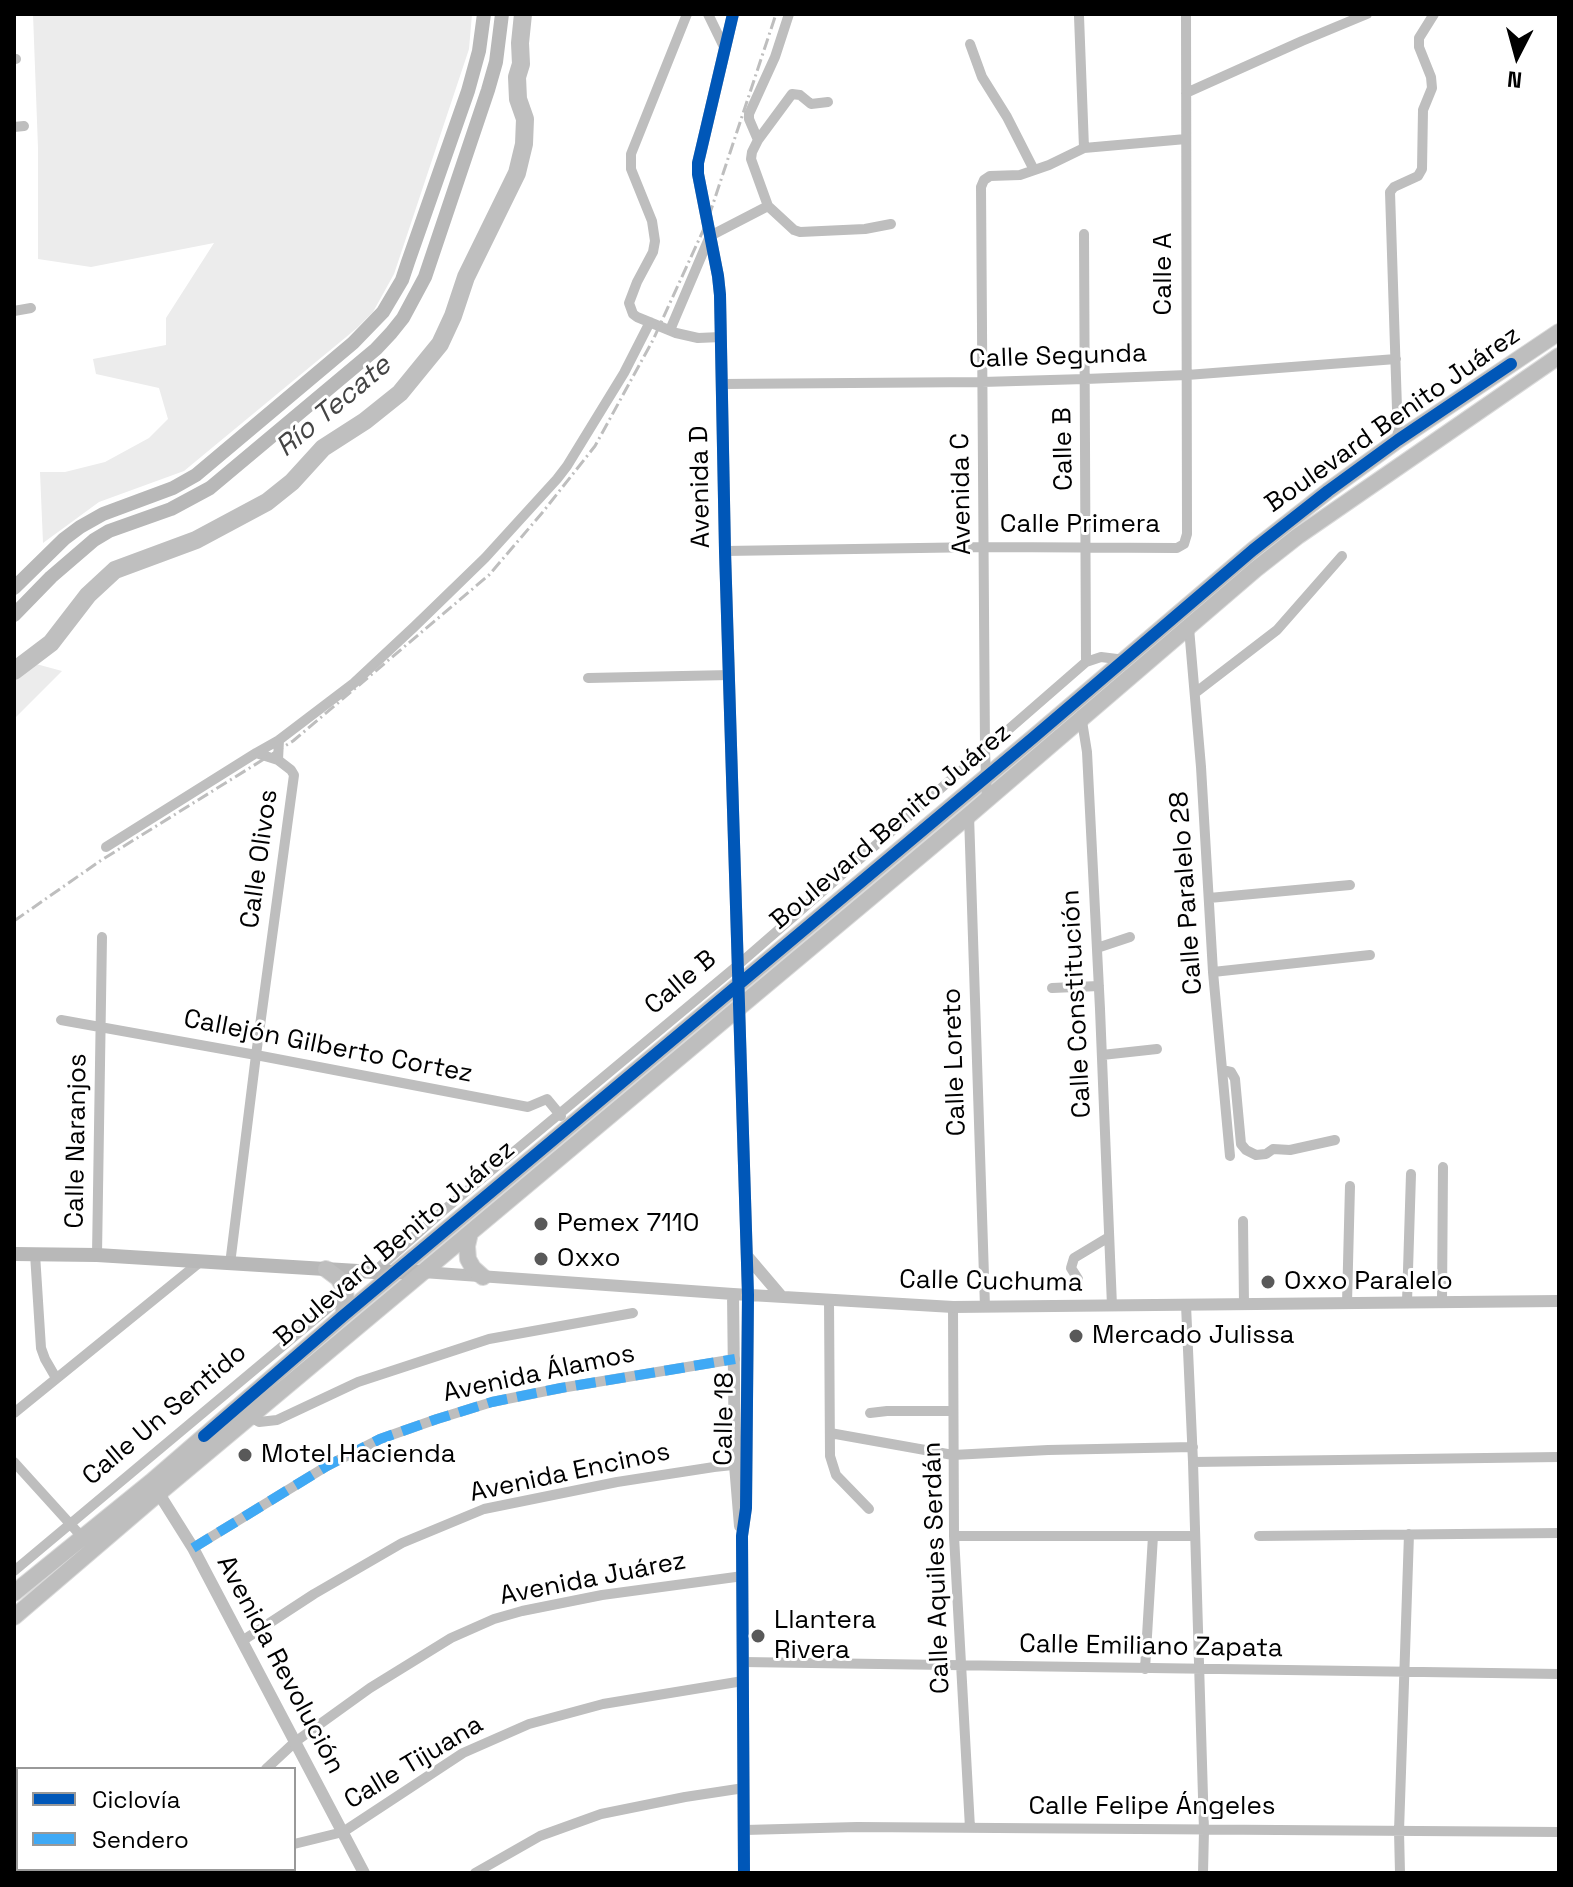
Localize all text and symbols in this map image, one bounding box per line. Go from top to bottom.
north arrow [1477,16,1557,96]
text: N [1506,65,1523,95]
street label: Calle A [1148,233,1180,315]
street label: Boulevard Benito Juárez [1259,320,1527,520]
street label: Calle Segunda [968,338,1148,376]
water label: Río Tecate [270,349,398,465]
street label: Calle B [1048,407,1080,491]
street label: Avenida D [684,425,718,549]
street label: Avenida C [945,433,979,555]
street label: Calle Primera [1000,509,1160,541]
street label: Boulevard Benito Juárez [764,717,1018,937]
street label: Calle Olivos [235,788,285,930]
street label: Calle Paralelo 28 [1164,790,1210,996]
street label: Calle Constitución [1055,889,1099,1119]
street label: Calle B [639,944,723,1022]
street label: Calle Loreto [937,987,973,1137]
street label: Callejón Gilberto Cortez [181,1004,475,1090]
street label: Calle Naranjos [60,1053,94,1229]
street label: Boulevard Benito Juárez [268,1134,522,1354]
place label: Pemex 7110 [557,1208,699,1240]
marker: Pemex 7110 [532,1215,550,1233]
place label: Oxxo [557,1243,620,1275]
marker: Oxxo [532,1250,550,1268]
street label: Calle Cuchuma [899,1265,1083,1299]
place label: Oxxo Paralelo [1284,1266,1453,1298]
marker: Oxxo Paralelo [1259,1273,1277,1291]
place label: Mercado Julissa [1092,1320,1295,1352]
marker: Mercado Julissa [1067,1327,1085,1345]
street label: Calle Un Sentido [77,1337,253,1493]
street label: Avenida Álamos [440,1338,638,1410]
street label: Calle 18 [709,1372,741,1466]
street label: Avenida Encinos [467,1437,673,1509]
place label: Motel Hacienda [261,1439,456,1471]
street label: Calle Aquiles Serdán [917,1441,957,1695]
marker: Motel Hacienda [236,1446,254,1464]
street label: Avenida Juárez [497,1546,689,1612]
street label: Avenida Revolución [209,1551,351,1779]
place label: Llantera Rivera [774,1605,876,1666]
marker: Llantera Rivera [749,1627,767,1645]
street label: Calle Emiliano Zapata [1019,1629,1283,1665]
street label: Calle Tijuana [339,1709,489,1817]
legend [16,1767,296,1871]
text: Ciclovía [92,1784,180,1815]
street label: Calle Felipe Ángeles [1028,1791,1276,1823]
text: Sendero [92,1824,189,1855]

